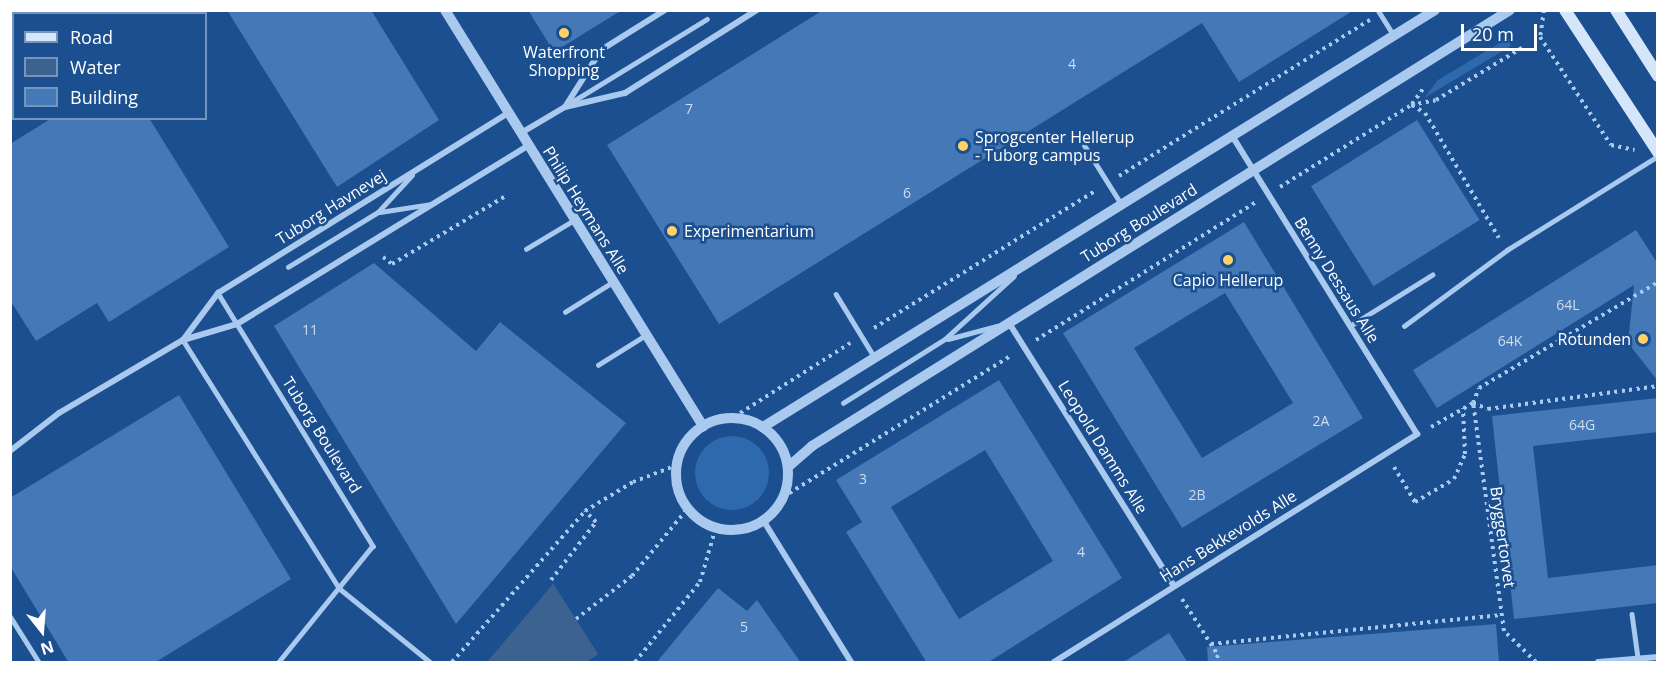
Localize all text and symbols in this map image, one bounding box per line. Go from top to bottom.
legend [12,12,207,120]
scale bar [1464,12,1540,50]
text: 20 m [1472,22,1514,46]
text: Road [70,25,113,49]
marker: Waterfront Shopping [557,26,571,40]
place label: Waterfront Shopping [523,42,605,80]
text: Water [70,55,121,79]
house number: 4 [1068,56,1076,72]
text: Building [70,85,138,109]
house number: 7 [685,101,693,117]
place label: Sprogcenter Hellerup - Tuborg campus [975,127,1134,165]
marker: Sprogcenter Hellerup - Tuborg campus [956,139,970,153]
street label: Philip Heymans Alle [539,143,633,277]
street label: Tuborg Havnevej [273,165,389,249]
street label: Tuborg Boulevard [1077,180,1201,266]
house number: 6 [903,185,911,201]
street label: Benny Dessaus Alle [1291,214,1383,346]
place label: Experimentarium [684,221,814,241]
marker: Experimentarium [665,224,679,238]
marker: Capio Hellerup [1219,251,1237,269]
place label: Capio Hellerup [1173,270,1283,290]
house number: 64L [1556,297,1580,313]
house number: 11 [302,322,318,338]
place label: Rotunden [1558,329,1631,349]
marker: Rotunden [1636,332,1650,346]
house number: 64K [1498,333,1522,349]
street label: Tuborg Boulevard [279,373,365,497]
street label: Leopold Damms Alle [1054,377,1152,517]
house number: 2A [1313,413,1329,429]
house number: 64G [1569,417,1595,433]
house number: 3 [859,471,867,487]
street label: Bryggertorvet [1486,485,1520,589]
street label: Hans Bekkevolds Alle [1156,486,1300,586]
house number: 2B [1188,487,1206,503]
house number: 4 [1077,544,1085,560]
north arrow [12,601,72,661]
house number: 5 [740,619,748,635]
text: N [38,636,57,661]

